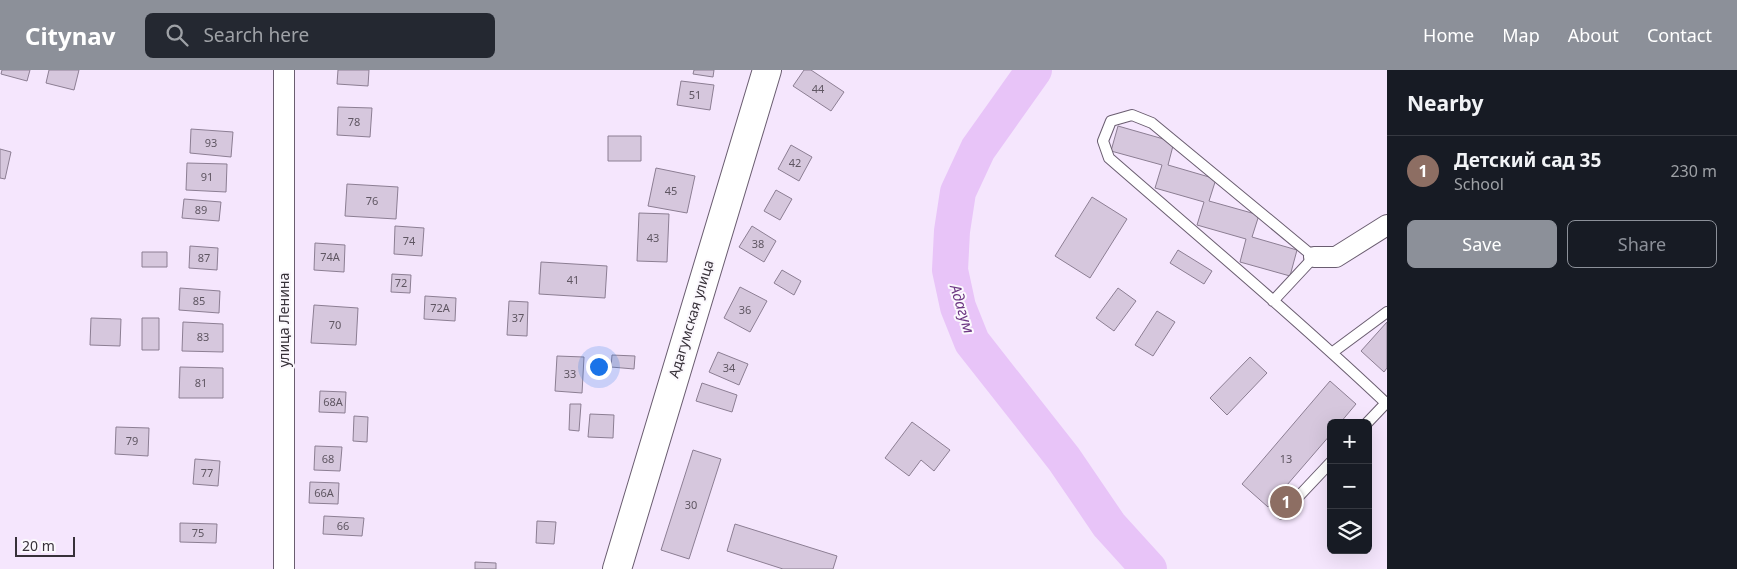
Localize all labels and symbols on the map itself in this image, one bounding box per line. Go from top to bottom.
house number: 44 [812,81,825,96]
house number: 51 [689,87,701,102]
house number: 78 [348,114,360,129]
house number: 93 [205,135,217,150]
house number: 42 [789,155,801,170]
house number: 91 [201,169,213,184]
house number: 45 [665,183,677,198]
house number: 76 [366,193,378,208]
house number: 89 [195,202,207,217]
house number: 43 [647,230,659,245]
house number: 74 [403,233,416,248]
house number: 38 [752,236,764,251]
house number: 74А [320,249,341,264]
house number: 87 [198,250,210,265]
street label: Адагумская улица [664,258,718,380]
house number: 41 [567,272,579,287]
street label: улица Ленина [274,273,293,367]
house number: 72 [395,275,407,290]
water label: Адагум [946,281,980,336]
house number: 85 [193,293,205,308]
house number: 72А [430,300,451,315]
house number: 36 [739,302,751,317]
house number: 37 [512,310,524,325]
house number: 70 [329,317,341,332]
house number: 83 [197,329,209,344]
your location [586,354,612,380]
house number: 34 [723,360,736,375]
house number: 33 [564,366,576,381]
house number: 81 [195,375,207,390]
house number: 68А [323,394,344,409]
house number: 79 [126,433,138,448]
house number: 68 [322,451,334,466]
house number: 13 [1280,451,1292,466]
house number: 77 [201,465,213,480]
pin: 1 [1270,483,1302,521]
house number: 66А [314,485,335,500]
house number: 30 [685,497,697,512]
house number: 66 [337,518,349,533]
house number: 75 [192,525,204,540]
scale bar [15,534,75,557]

